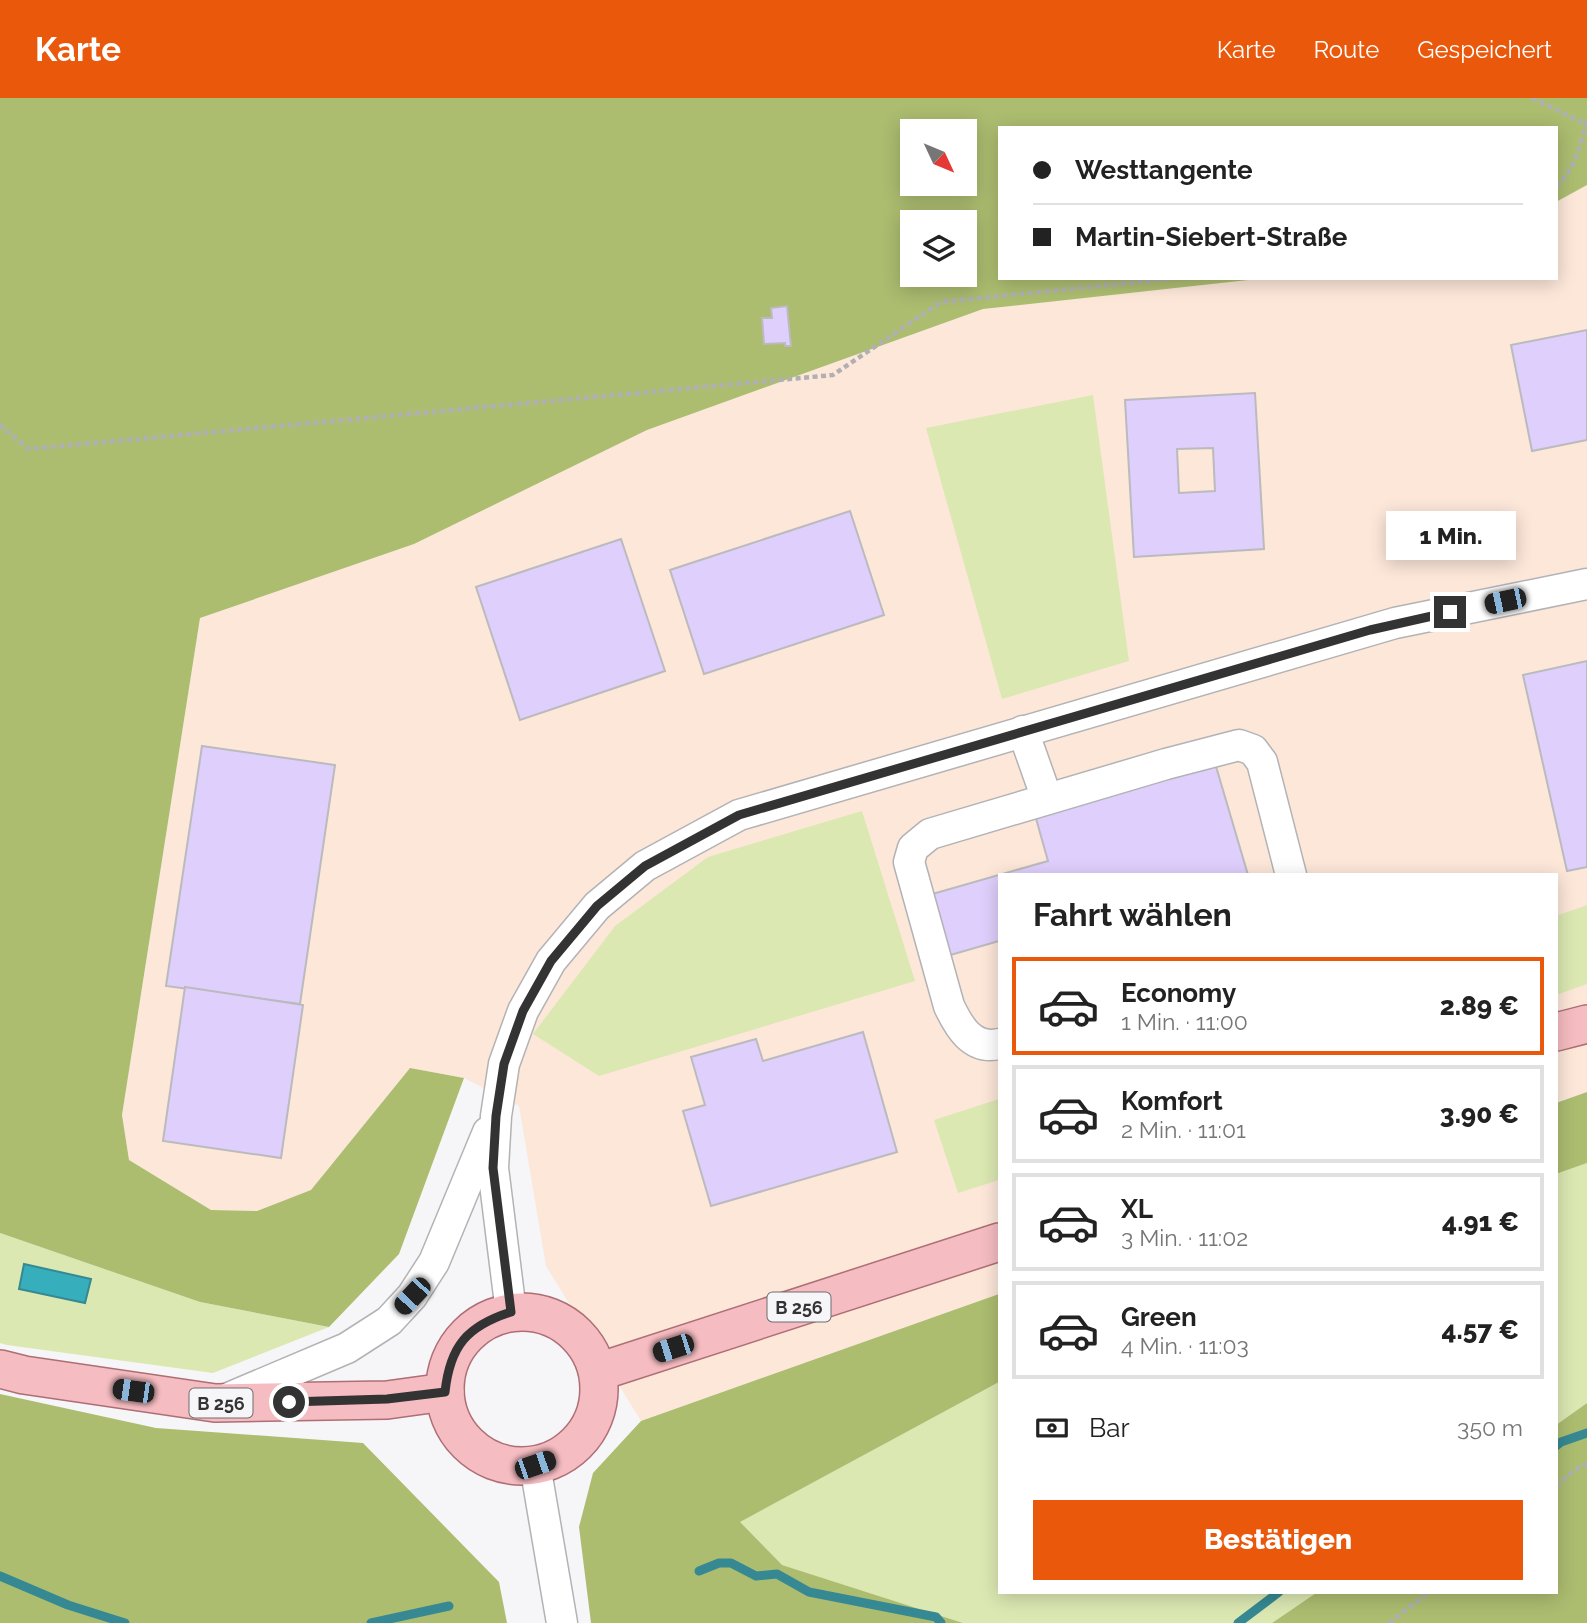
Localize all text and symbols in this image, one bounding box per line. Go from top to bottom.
text: Karte [35,30,121,69]
text: Karte [1217,35,1276,64]
text: Route [1314,35,1379,64]
text: Gespeichert [1417,35,1552,64]
north arrow [900,119,976,196]
map controls [900,119,977,287]
text: Westtangente [1075,155,1253,185]
button: layers [900,210,977,287]
text: Martin-Siebert-Straße [1075,222,1347,252]
callout: 1 Min. [1385,510,1515,560]
text: 1 Min. [1420,522,1482,549]
car [1483,586,1528,616]
route end [1434,596,1466,628]
text: Fahrt wählen [1033,896,1232,933]
icon: car [1037,975,1100,1038]
text: Economy [1121,978,1236,1008]
text: 2.89 € [1440,991,1519,1021]
text: 1 Min. · 11:00 [1121,1008,1248,1035]
icon: car [1037,1083,1100,1146]
text: Komfort [1121,1086,1223,1116]
text: 3.90 € [1440,1099,1519,1129]
text: 2 Min. · 11:01 [1121,1116,1246,1143]
icon: car [1037,1191,1100,1254]
text: XL [1121,1194,1153,1224]
text: 4.91 € [1442,1207,1519,1237]
text: 3 Min. · 11:02 [1121,1224,1248,1251]
car [390,1273,435,1319]
road number: B 256 [768,1292,830,1322]
icon: car [1037,1299,1100,1362]
text: Green [1121,1302,1197,1332]
text: 4.57 € [1441,1315,1519,1345]
car [650,1332,697,1364]
text: 4 Min. · 11:03 [1121,1332,1249,1359]
car [111,1378,156,1404]
route start [273,1386,305,1418]
road number: B 256 [190,1388,252,1418]
icon: cash [1033,1409,1071,1447]
text: Bar [1089,1413,1130,1443]
text: 350 m [1457,1414,1523,1441]
car [512,1448,559,1482]
button: Bestätigen [1033,1500,1523,1580]

